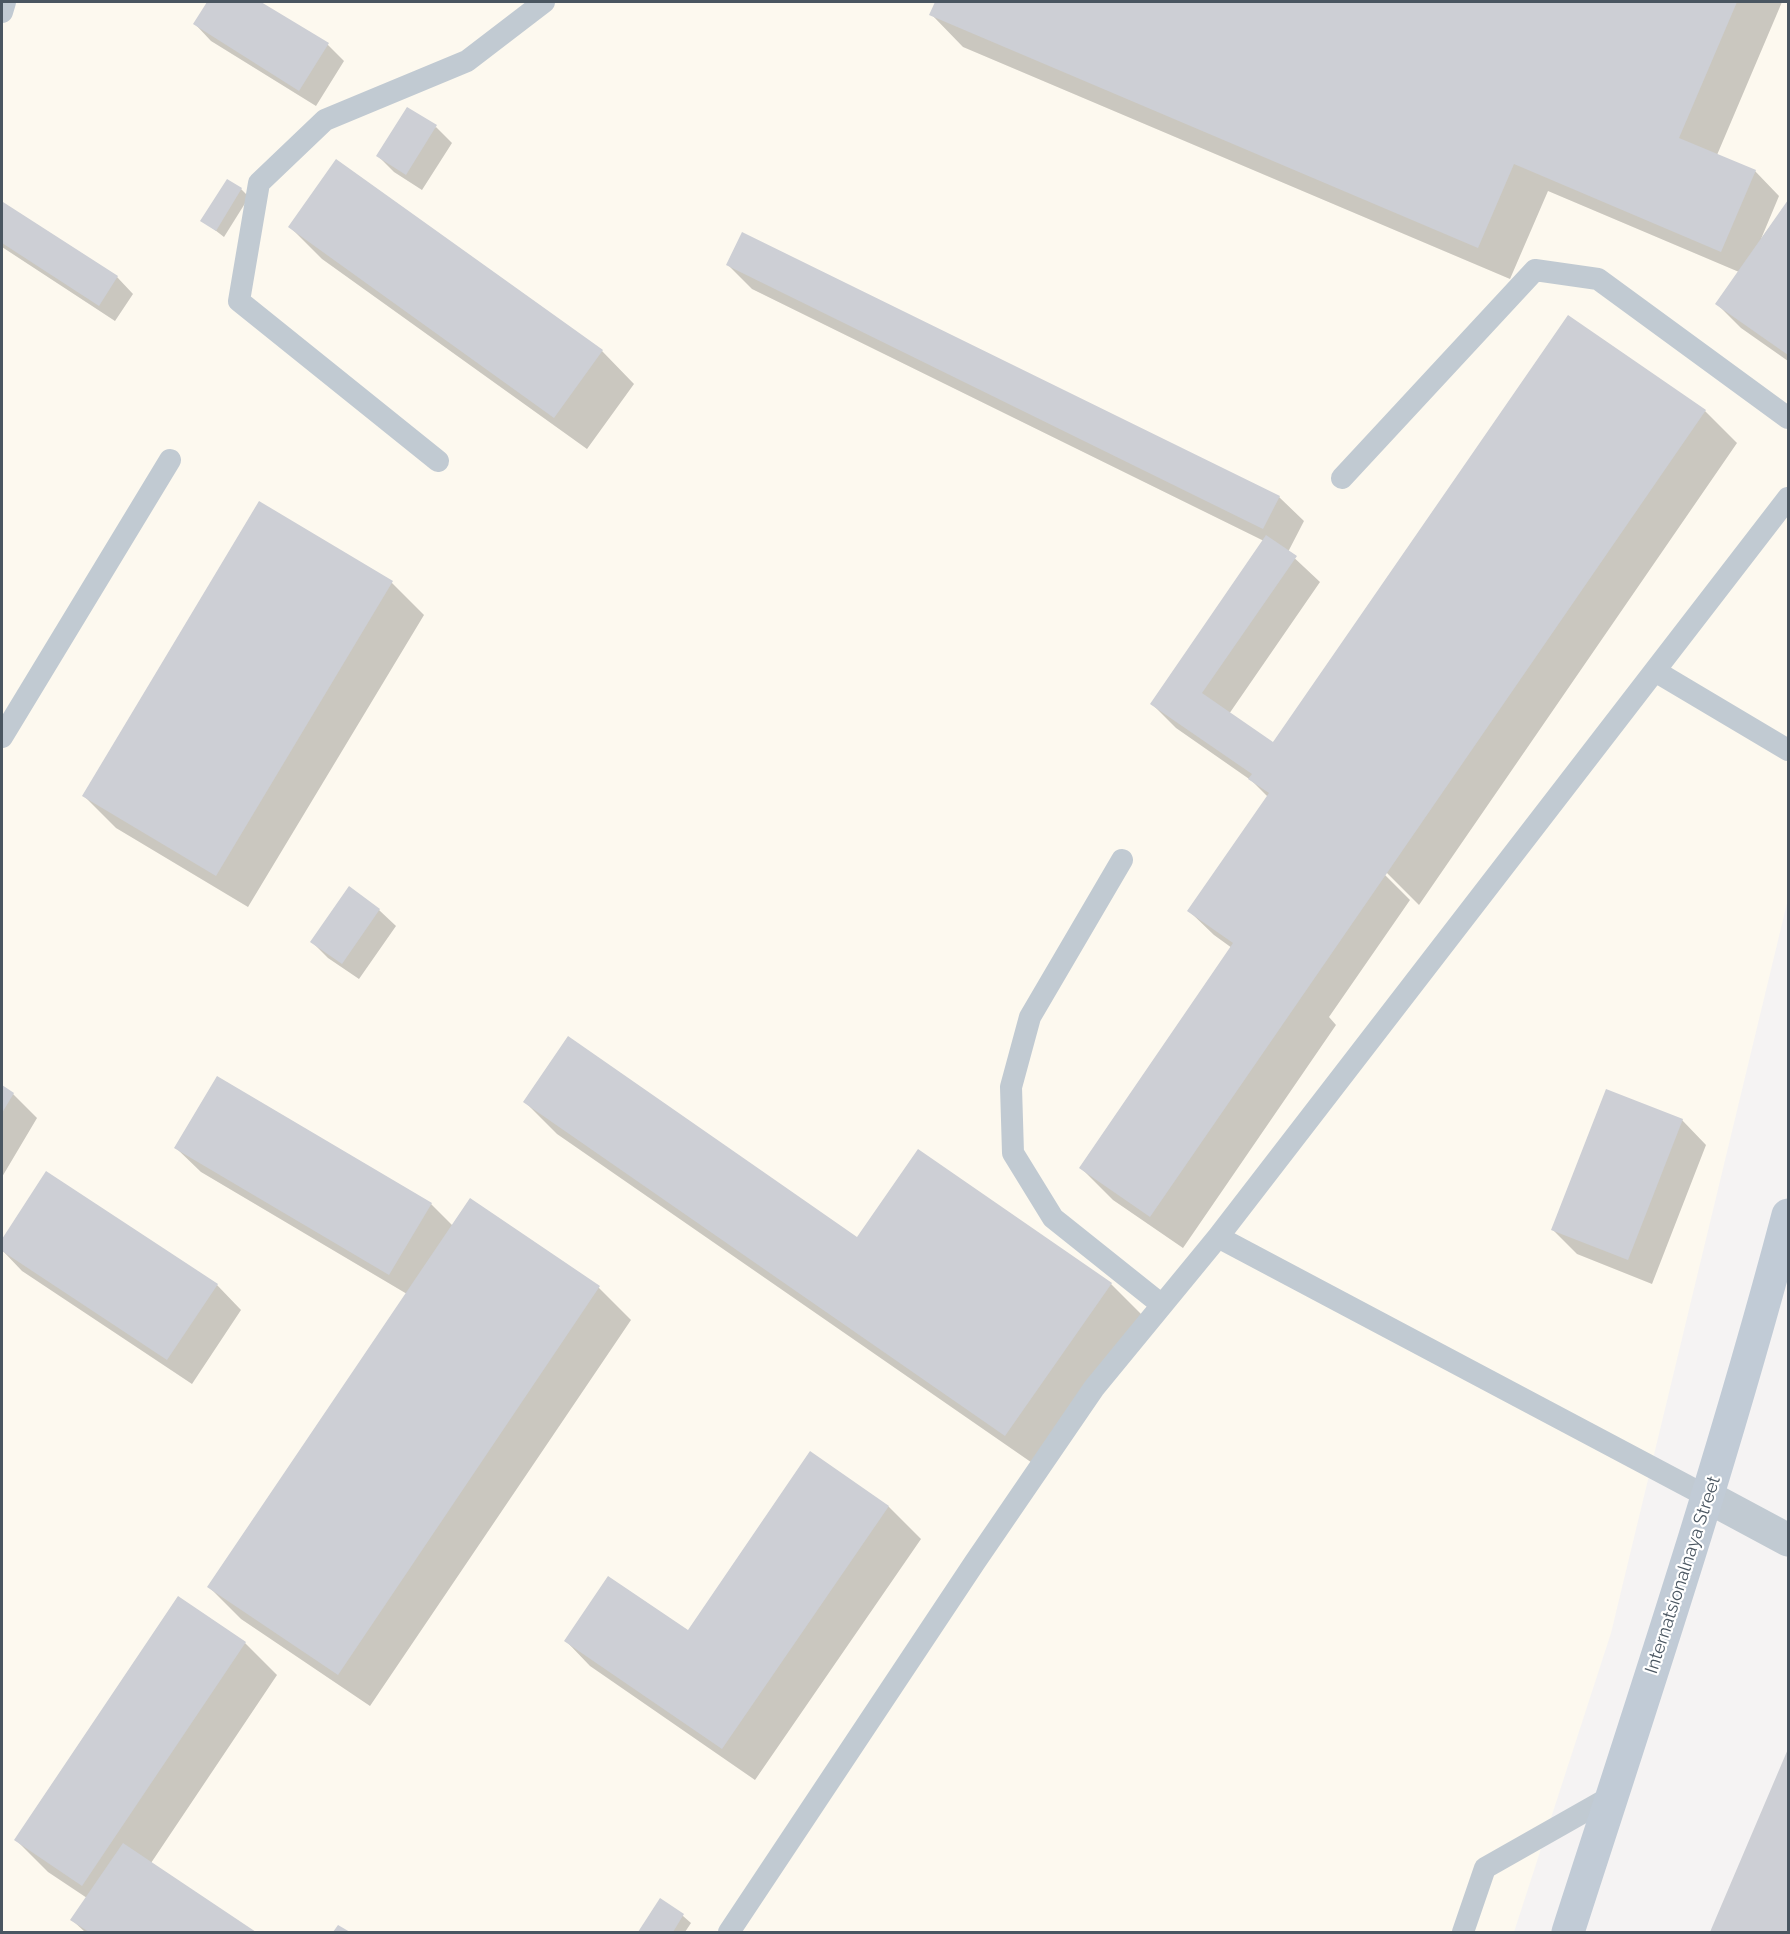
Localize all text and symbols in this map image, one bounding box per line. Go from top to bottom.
street label: Internatsionalnaya Street [1641,1474,1725,1676]

